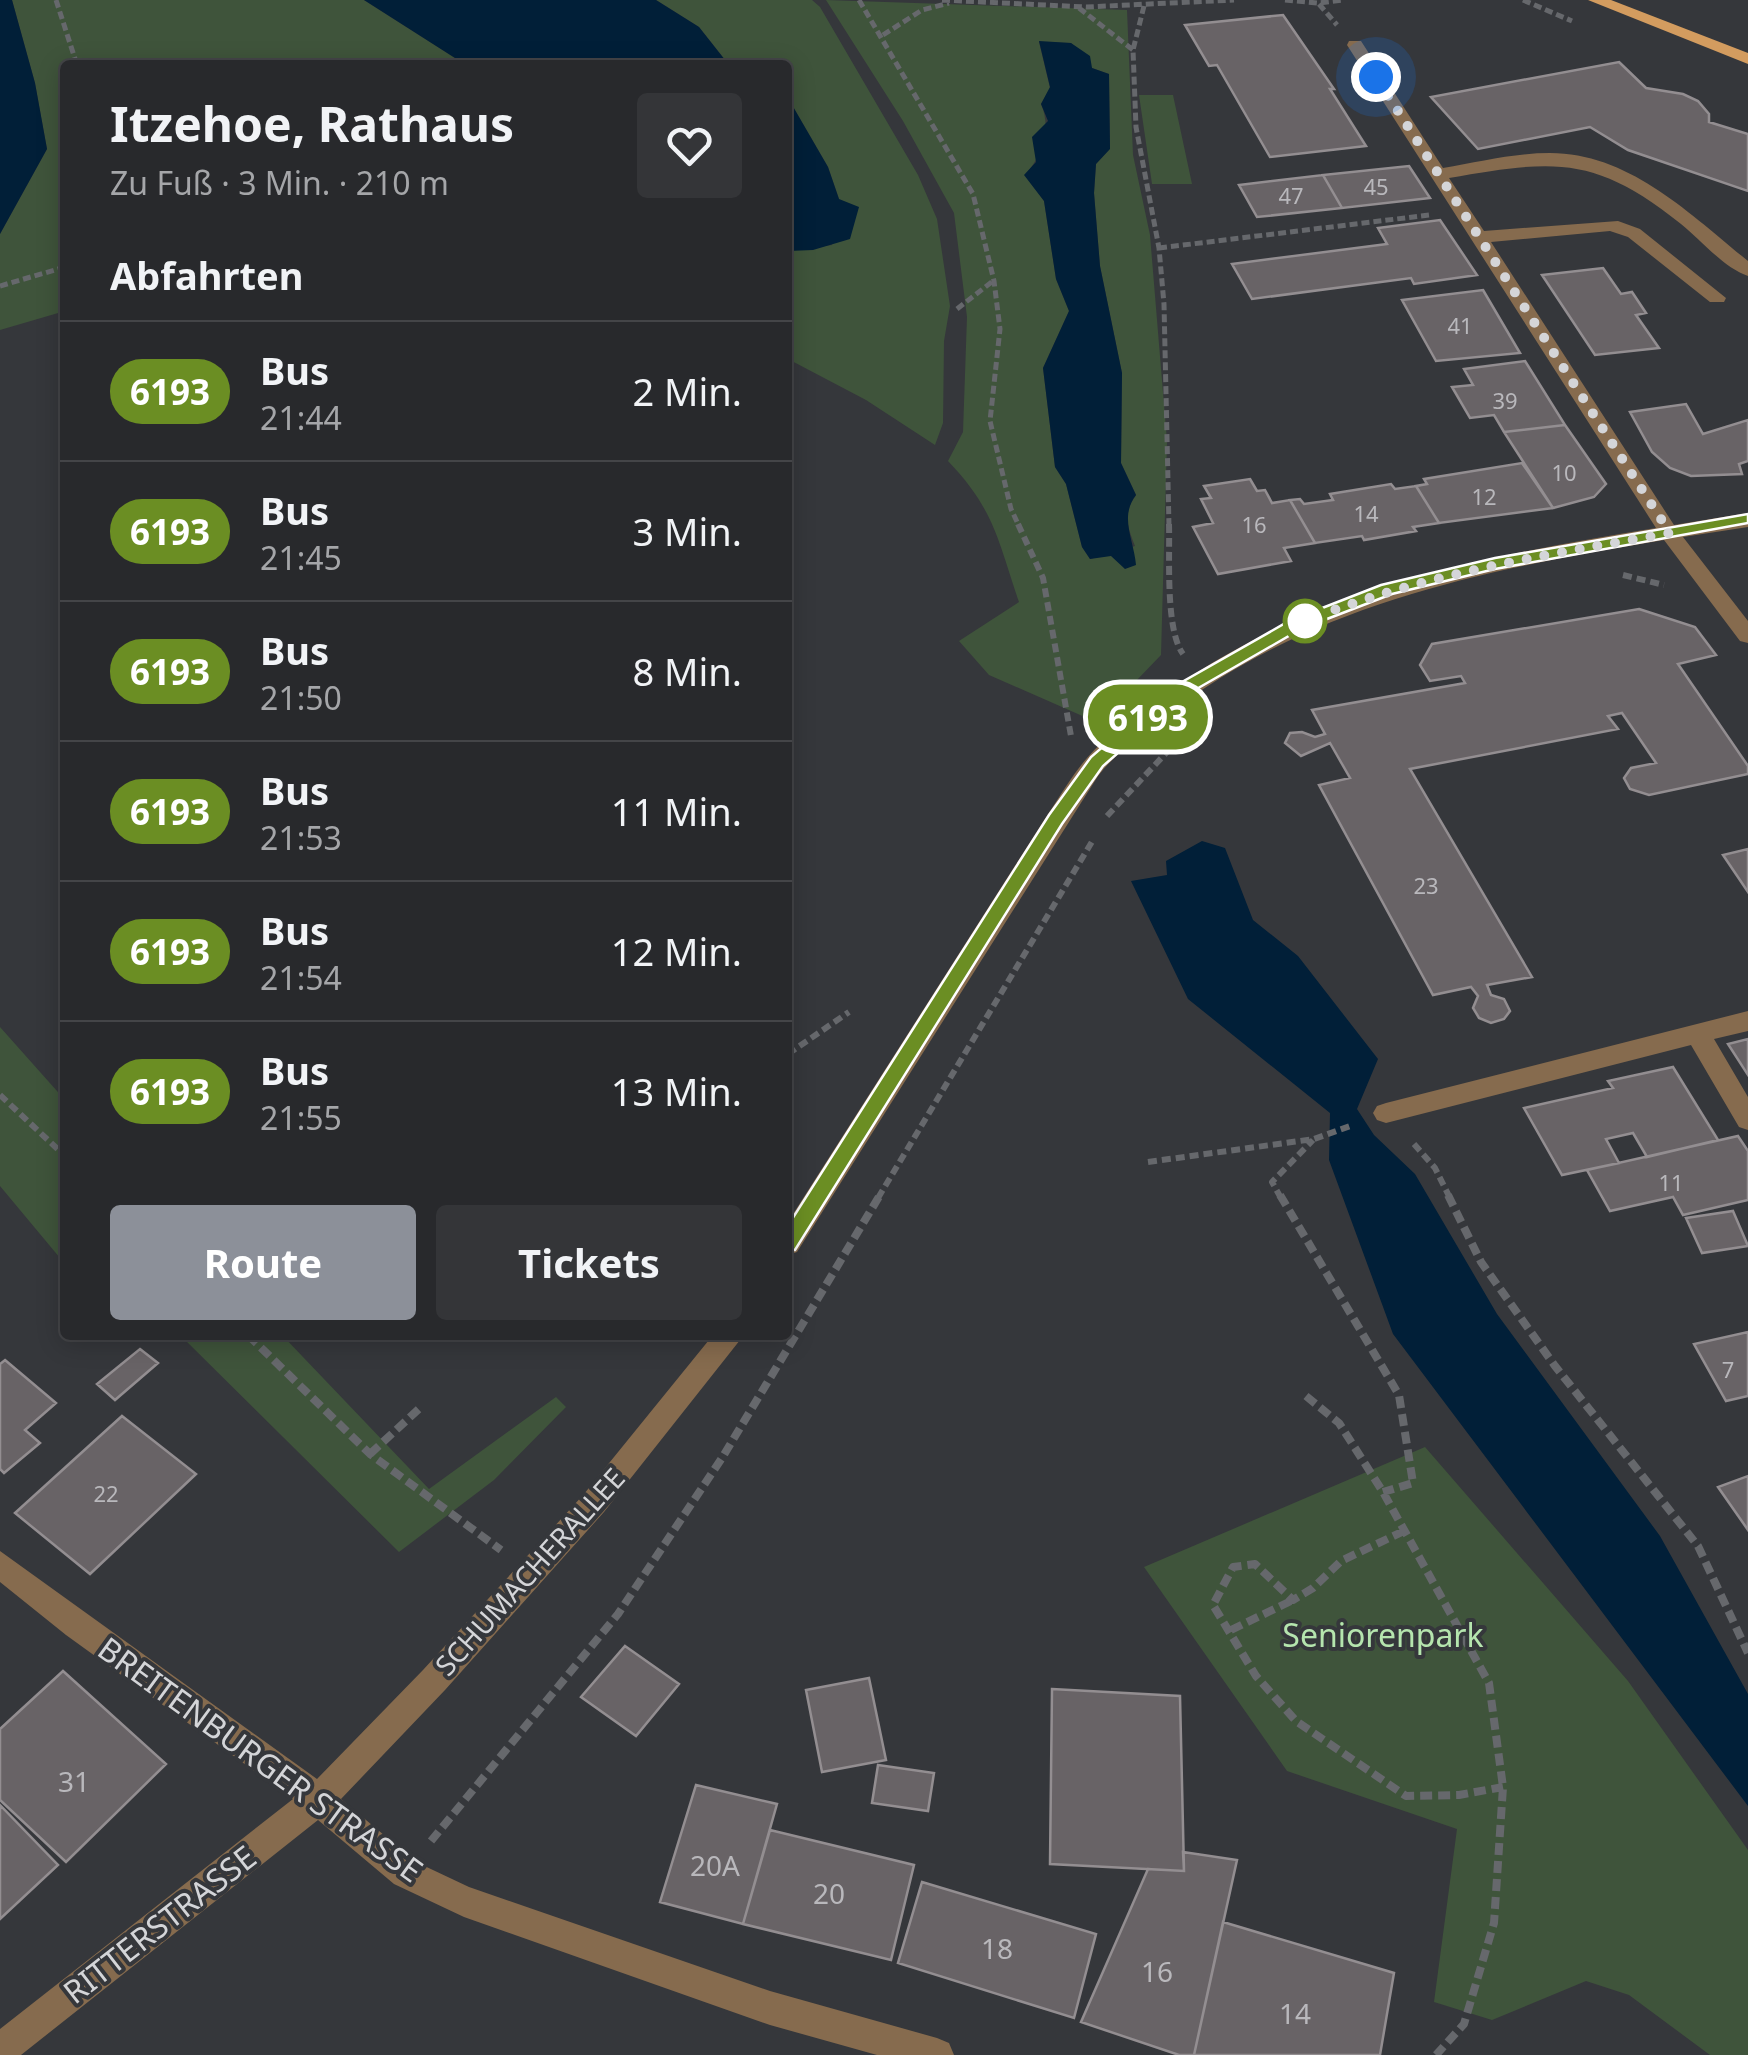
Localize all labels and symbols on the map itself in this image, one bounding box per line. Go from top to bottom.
your location [1351,52,1401,102]
house number: 45 [1363,171,1389,201]
house number: 47 [1278,180,1304,210]
house number: 41 [1447,310,1473,340]
house number: 39 [1492,385,1518,415]
house number: 10 [1551,457,1577,487]
house number: 12 [1471,481,1497,511]
house number: 14 [1353,498,1379,528]
house number: 16 [1241,509,1267,539]
unlabelled marker [1284,600,1326,642]
line badge: 6193 [1078,684,1218,750]
house number: 23 [1413,870,1439,900]
house number: 11 [1658,1167,1684,1197]
house number: 7 [1722,1354,1734,1384]
street label: SCHUMACHERALLEE [426,1459,633,1683]
house number: 22 [93,1478,119,1508]
park label: Seniorenpark [1282,1613,1484,1656]
street label: BREITENBURGER STRASSE [90,1626,432,1891]
house number: 31 [58,1762,90,1800]
street label: RITTERSTRASSE [54,1835,264,2013]
house number: 20A [690,1846,740,1884]
house number: 20 [813,1874,845,1912]
house number: 18 [981,1929,1013,1967]
house number: 16 [1141,1952,1173,1990]
house number: 14 [1279,1994,1311,2032]

